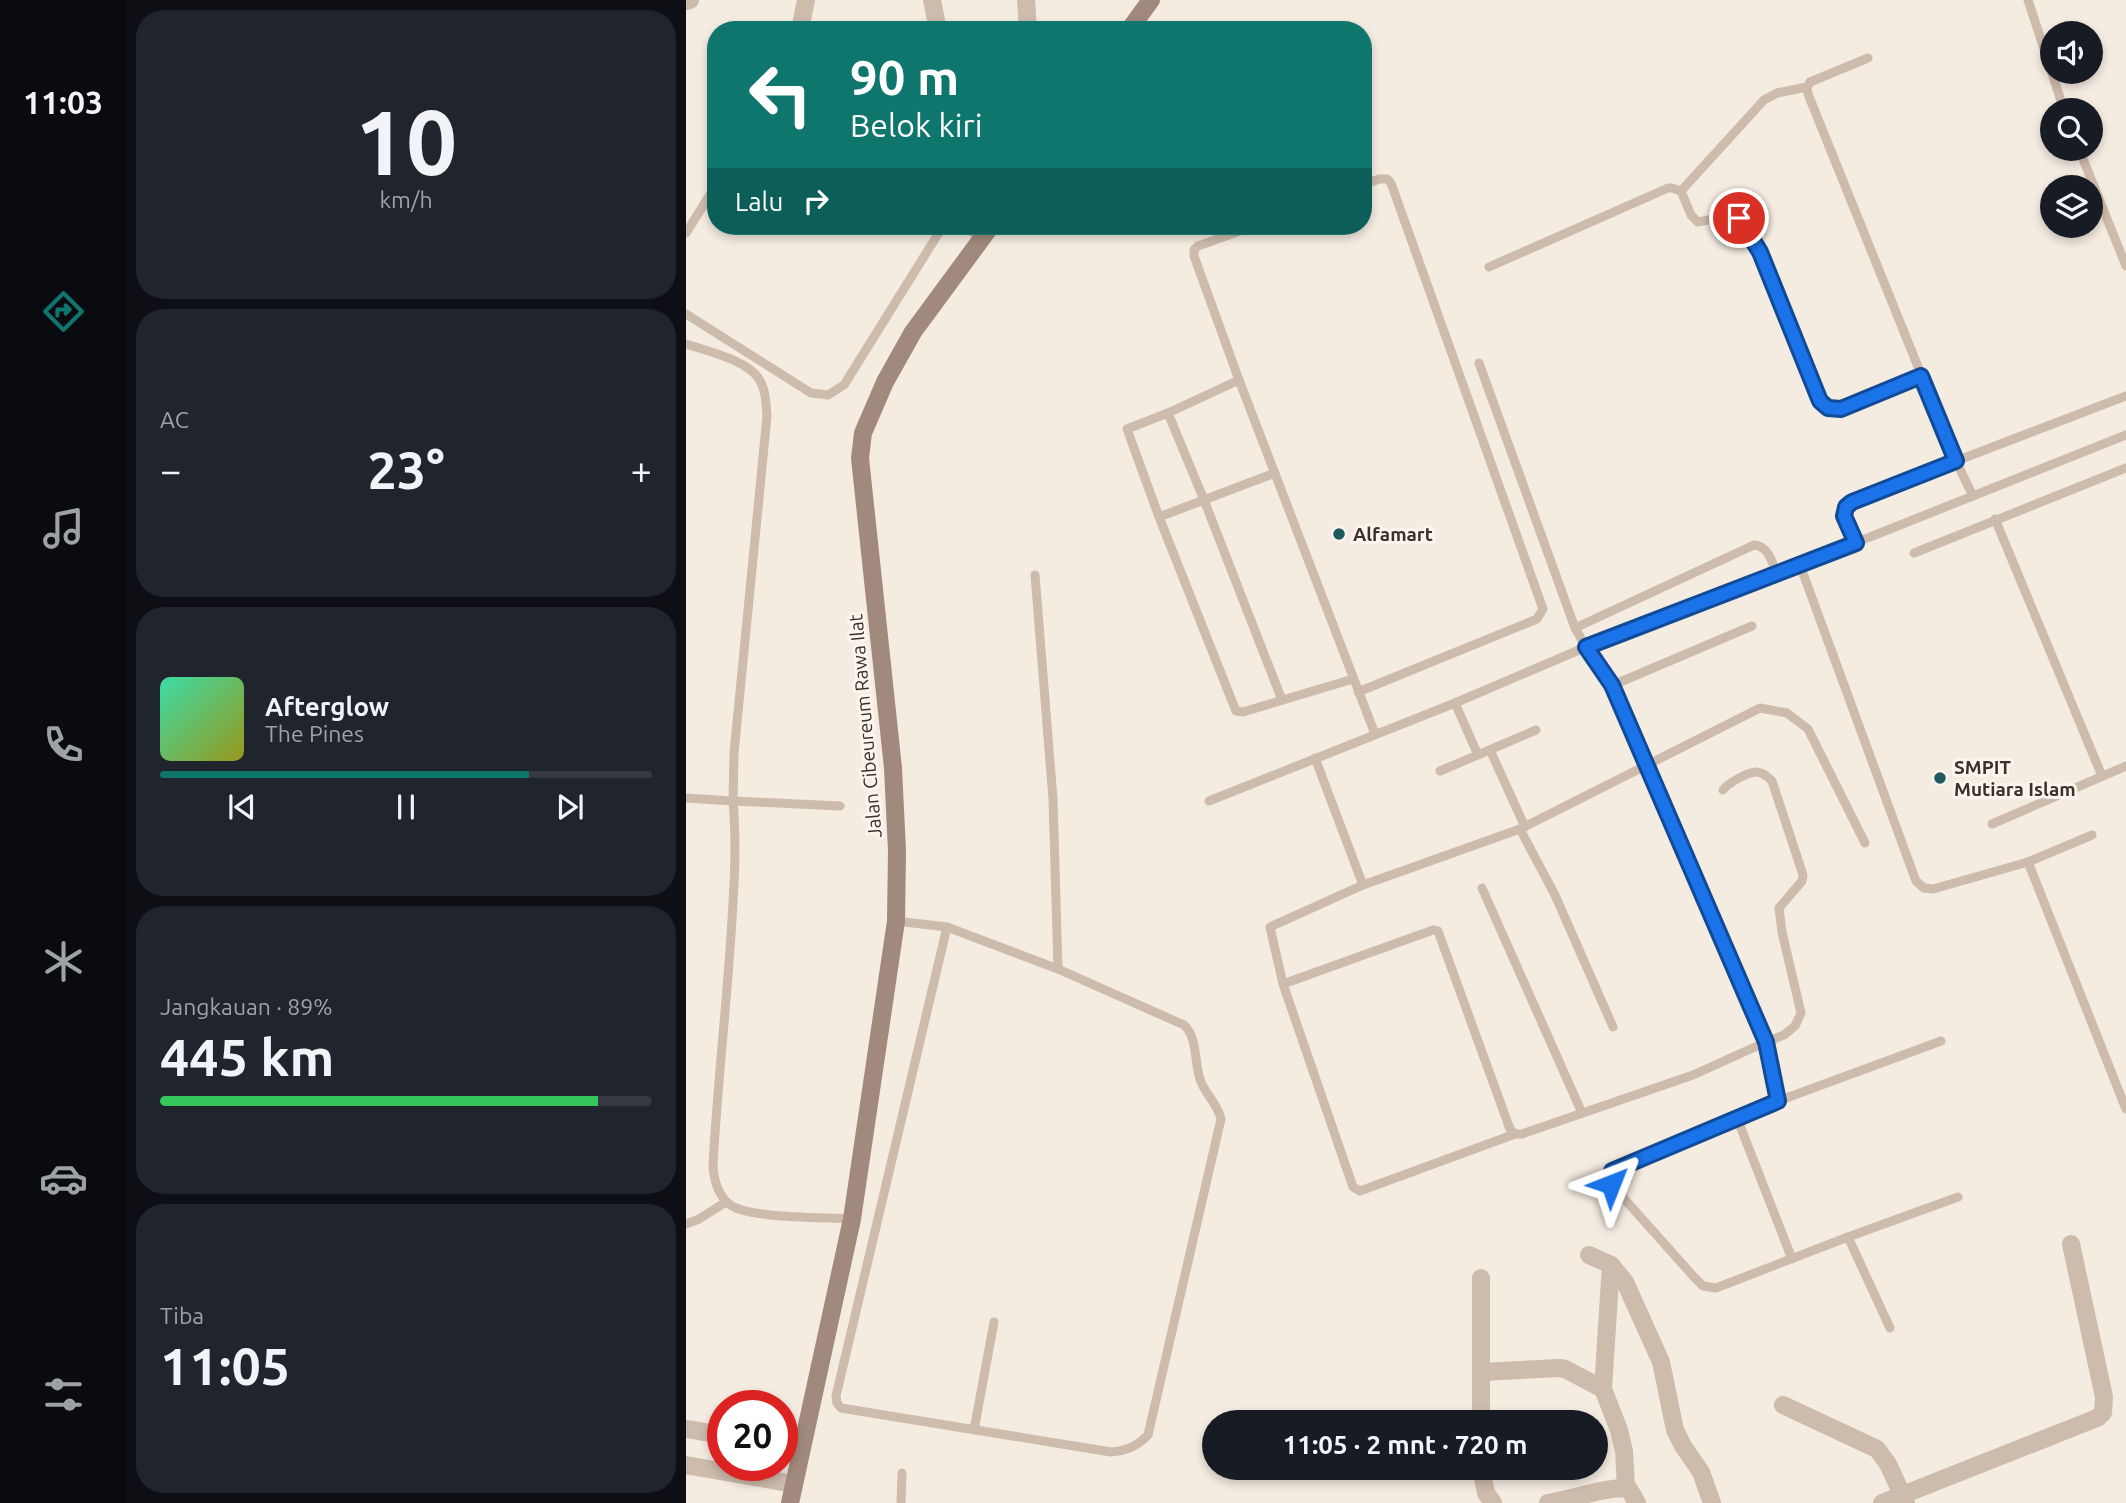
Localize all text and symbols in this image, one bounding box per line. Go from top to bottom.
map controls [2040,21,2103,238]
button: sound [2040,21,2103,84]
icon: left [735,49,826,140]
text: 90 m [850,49,959,104]
text: 11:03 [23,84,103,120]
text: 10 [355,90,457,192]
button: search [2040,98,2103,161]
text: Belok kiri [850,107,982,143]
button: layers [2040,175,2103,238]
icon: right [797,182,835,220]
text: km/h [379,187,433,212]
text: Lalu [735,187,783,216]
pin [1709,188,1769,248]
icon: arrive [1720,199,1758,237]
icon: directions [39,287,88,336]
text: AC [160,407,189,432]
text: 23° [367,441,445,499]
text: − [160,449,181,491]
text: + [631,449,652,491]
icon: music [39,504,88,553]
place label: Alfamart [1353,523,1433,545]
marker: Alfamart [1331,526,1347,542]
street label: Jalan Cibeureum Rawa Ilat [844,613,886,839]
text: Afterglow [265,692,389,721]
icon: phone [39,720,88,769]
text: The Pines [265,721,364,746]
place label: SMPIT Mutiara Islam [1954,756,2076,800]
marker: SMPIT Mutiara Islam [1932,770,1948,786]
icon: previous [223,788,261,826]
icon: pause [387,788,425,826]
icon: next [551,788,589,826]
icon: climate [39,937,88,986]
text: Jangkauan · 89% [160,994,332,1019]
text: 445 km [160,1028,334,1086]
position arrow [1574,1147,1648,1221]
icon: car [39,1154,88,1203]
text: Tiba [160,1303,204,1328]
text: 11:05 [160,1337,290,1395]
icon: filters [39,1370,88,1419]
speed limit sign: 20 [707,1390,798,1481]
text: 11:05 · 2 mnt · 720 m [1283,1430,1527,1459]

